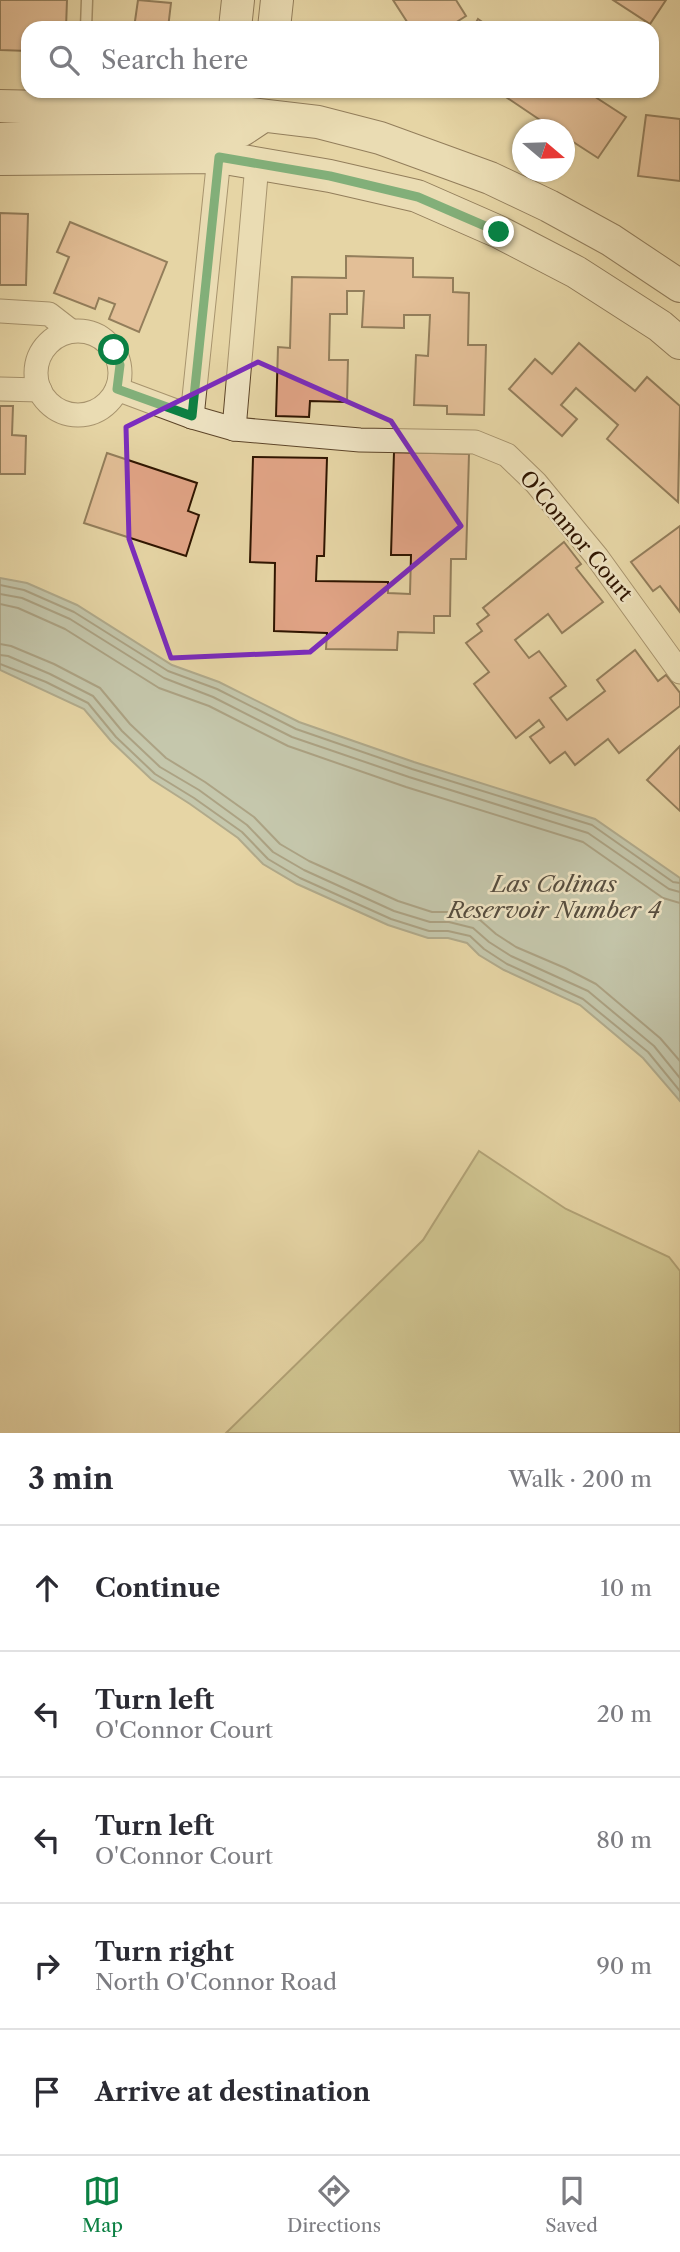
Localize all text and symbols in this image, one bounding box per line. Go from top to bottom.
search box [21,21,659,98]
icon: search [45,41,83,79]
text: Search here [101,44,248,76]
north arrow [512,119,575,182]
route end [483,216,514,247]
route start [98,334,129,365]
street label: O'Connor Court [515,465,639,606]
water label: Las Colinas Reservoir Number 4 [446,870,662,924]
text: 3 min [28,1460,114,1497]
text: Walk · 200 m [508,1465,652,1493]
icon: ahead [28,1569,66,1607]
text: Continue [95,1572,220,1604]
text: 10 m [600,1574,652,1602]
text: Turn left [95,1684,214,1716]
icon: left [28,1695,66,1733]
text: 20 m [597,1700,652,1728]
text: O'Connor Court [95,1716,273,1744]
text: Turn left [95,1810,214,1842]
icon: left [28,1821,66,1859]
text: 80 m [596,1826,652,1854]
text: O'Connor Court [95,1842,273,1870]
text: Turn right [95,1936,234,1968]
icon: right [28,1947,66,1985]
text: 90 m [596,1952,652,1980]
text: North O'Connor Road [95,1968,337,1996]
icon: arrive [28,2073,66,2111]
text: Arrive at destination [95,2076,370,2108]
tab: Map [82,2172,123,2237]
tab: Directions [287,2172,381,2237]
tab: Saved [545,2172,598,2237]

